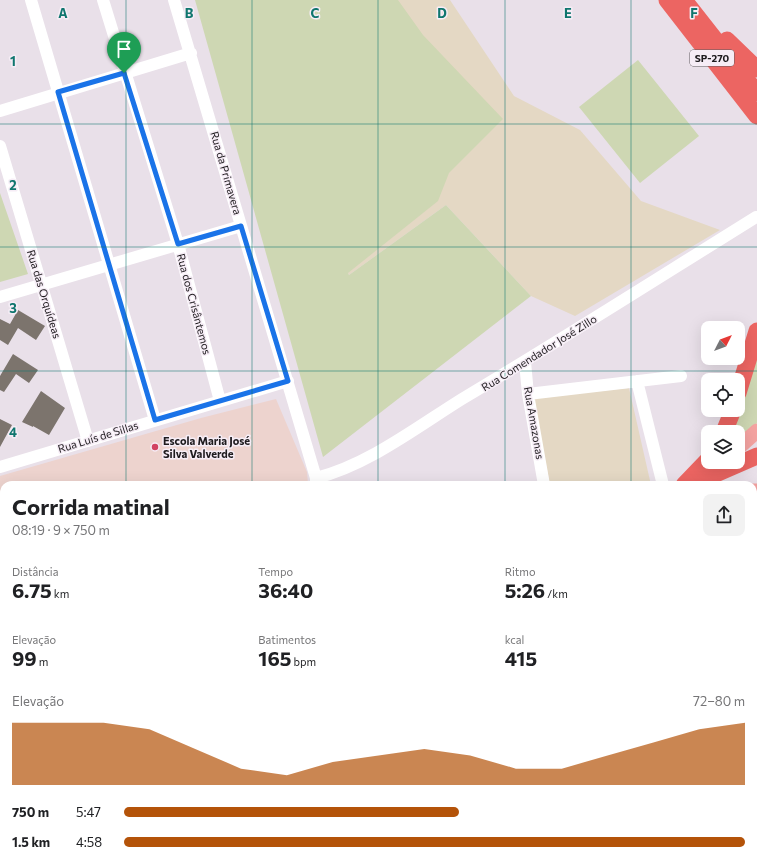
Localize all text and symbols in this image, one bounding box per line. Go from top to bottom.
text: A [58,5,68,21]
text: B [185,5,194,21]
text: C [311,5,320,21]
text: D [437,5,447,21]
text: E [564,5,572,21]
text: F [690,5,698,21]
pin [107,32,141,73]
icon: arrive [113,38,135,60]
road number: SP-270 [690,50,734,66]
text: 1 [10,53,16,69]
street label: Rua da Primavera [208,130,245,216]
text: 2 [9,177,17,193]
street label: Rua das Orquídeas [25,248,64,340]
street label: Rua dos Crisântemos [175,252,214,356]
text: 3 [9,300,17,316]
street label: Rua Comendador José Zillo [479,311,600,394]
north arrow [701,321,745,365]
map controls [701,321,745,469]
button: locate [701,373,745,417]
street label: Rua Amazonas [522,386,547,460]
street label: Rua Luís de Sillas [56,418,140,455]
text: 4 [9,424,17,440]
button: layers [701,425,745,469]
place label: Escola Maria José Silva Valverde [163,434,250,460]
marker: Escola Maria José Silva Valverde [150,442,160,452]
text: Corrida matinal [12,493,170,520]
button: share [703,494,745,536]
text: 08:19 · 9 × 750 m [12,522,110,538]
text: Distância [12,565,58,578]
text: Tempo [258,565,293,578]
text: Ritmo [505,565,536,578]
text: 6.75 [12,578,52,602]
text: 36:40 [258,578,313,602]
text: 5:26 [505,578,545,602]
text: km [52,587,69,600]
text: /km [545,587,568,600]
text: Elevação [12,633,56,646]
text: Batimentos [258,633,316,646]
text: kcal [505,633,524,646]
text: 99 [12,646,37,670]
text: 165 [258,646,291,670]
text: 415 [505,646,537,670]
text: m [37,655,48,668]
text: bpm [291,655,316,668]
text: Elevação [12,693,64,709]
text: 72–80 m [693,693,745,709]
text: 750 m [12,804,49,820]
text: 5:47 [76,804,101,820]
text: 1.5 km [12,834,50,850]
text: 4:58 [76,834,102,850]

